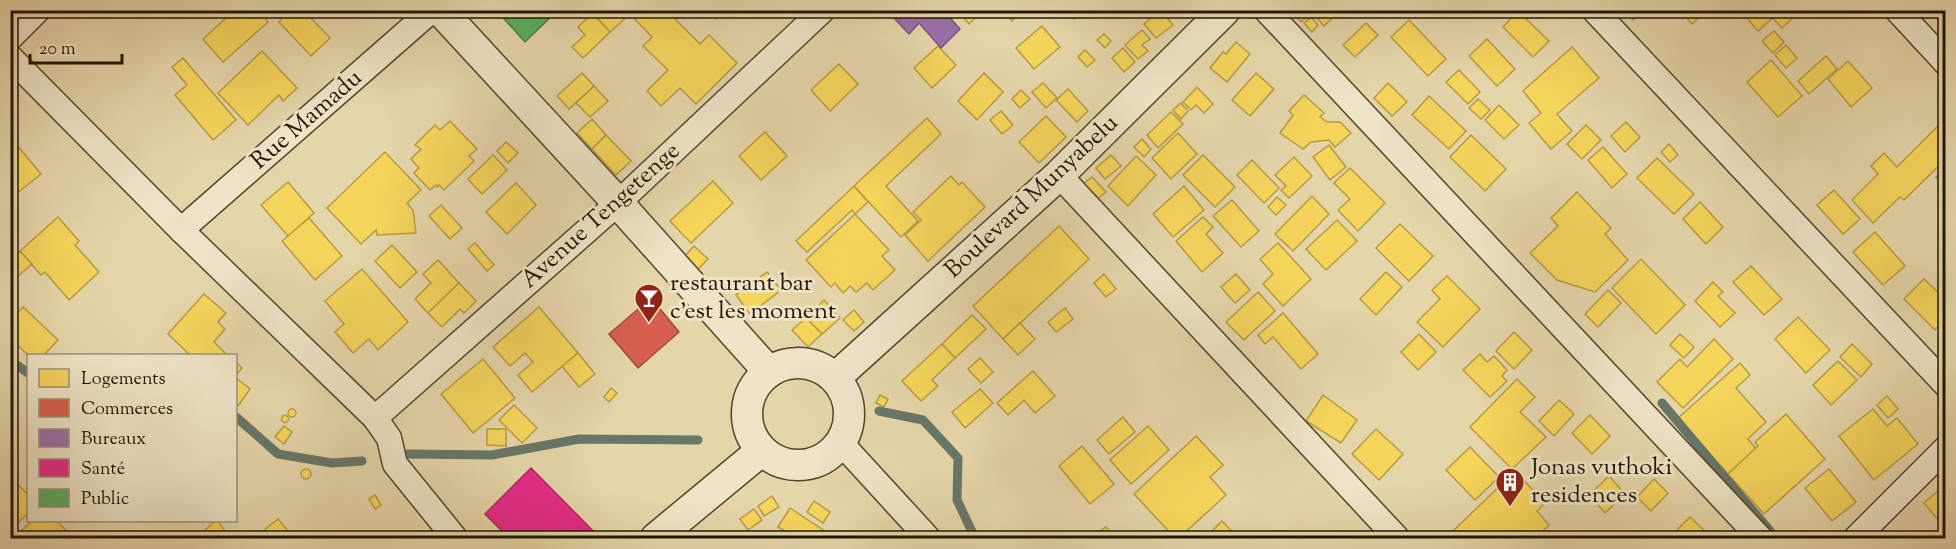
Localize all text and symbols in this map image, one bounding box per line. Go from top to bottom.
scale bar [30,27,122,65]
text: 20 m [39,37,76,63]
street label: Rue Mamadu [244,62,370,178]
street label: Boulevard Munyabelu [938,107,1127,287]
street label: Avenue Tengetenge [514,135,688,297]
place label: restaurant bar c'est les moment [670,267,836,329]
bar icon: restaurant bar c'est les moment [633,282,665,324]
legend [27,354,237,522]
text: Logements [81,367,166,393]
text: Commerces [81,397,173,423]
text: Bureaux [81,427,146,453]
place label: Jonas vuthoki residences [1529,451,1672,513]
text: Santé [81,457,125,483]
building icon: Jonas vuthoki residences [1494,466,1526,508]
text: Public [81,487,129,513]

